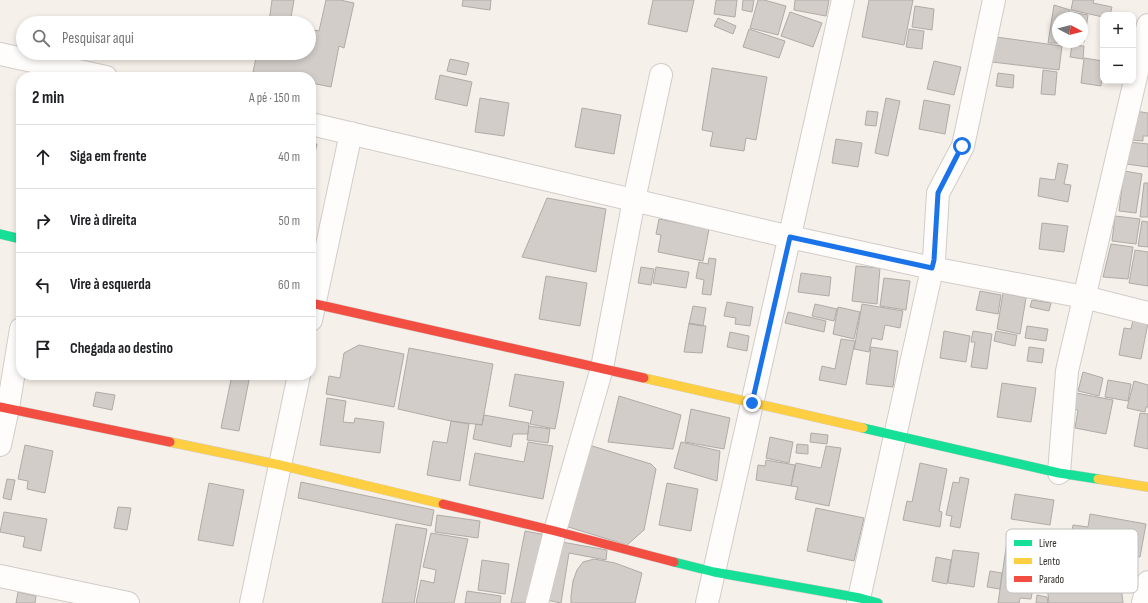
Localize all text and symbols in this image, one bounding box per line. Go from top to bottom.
north arrow [1052,12,1088,48]
map controls [1100,12,1136,84]
button: + [1100,12,1136,48]
search box [16,16,316,60]
icon: search [30,27,52,49]
text: Pesquisar aqui [62,29,134,48]
button: − [1100,48,1136,84]
text: 2 min [32,88,64,108]
text: A pé · 150 m [249,90,300,106]
route start [953,137,971,155]
icon: ahead [32,146,54,168]
text: Siga em frente [70,147,147,166]
text: 40 m [278,149,300,165]
icon: right [32,210,54,232]
text: Vire à direita [70,211,137,230]
text: 50 m [279,213,300,229]
icon: left [32,274,54,296]
text: Vire à esquerda [70,275,151,294]
text: 60 m [278,277,300,293]
icon: arrive [32,338,54,360]
text: Chegada ao destino [70,339,173,358]
route end [743,394,761,412]
legend [1006,529,1138,593]
text: Livre [1039,537,1057,550]
text: Lento [1039,555,1060,568]
text: Parado [1039,573,1065,586]

